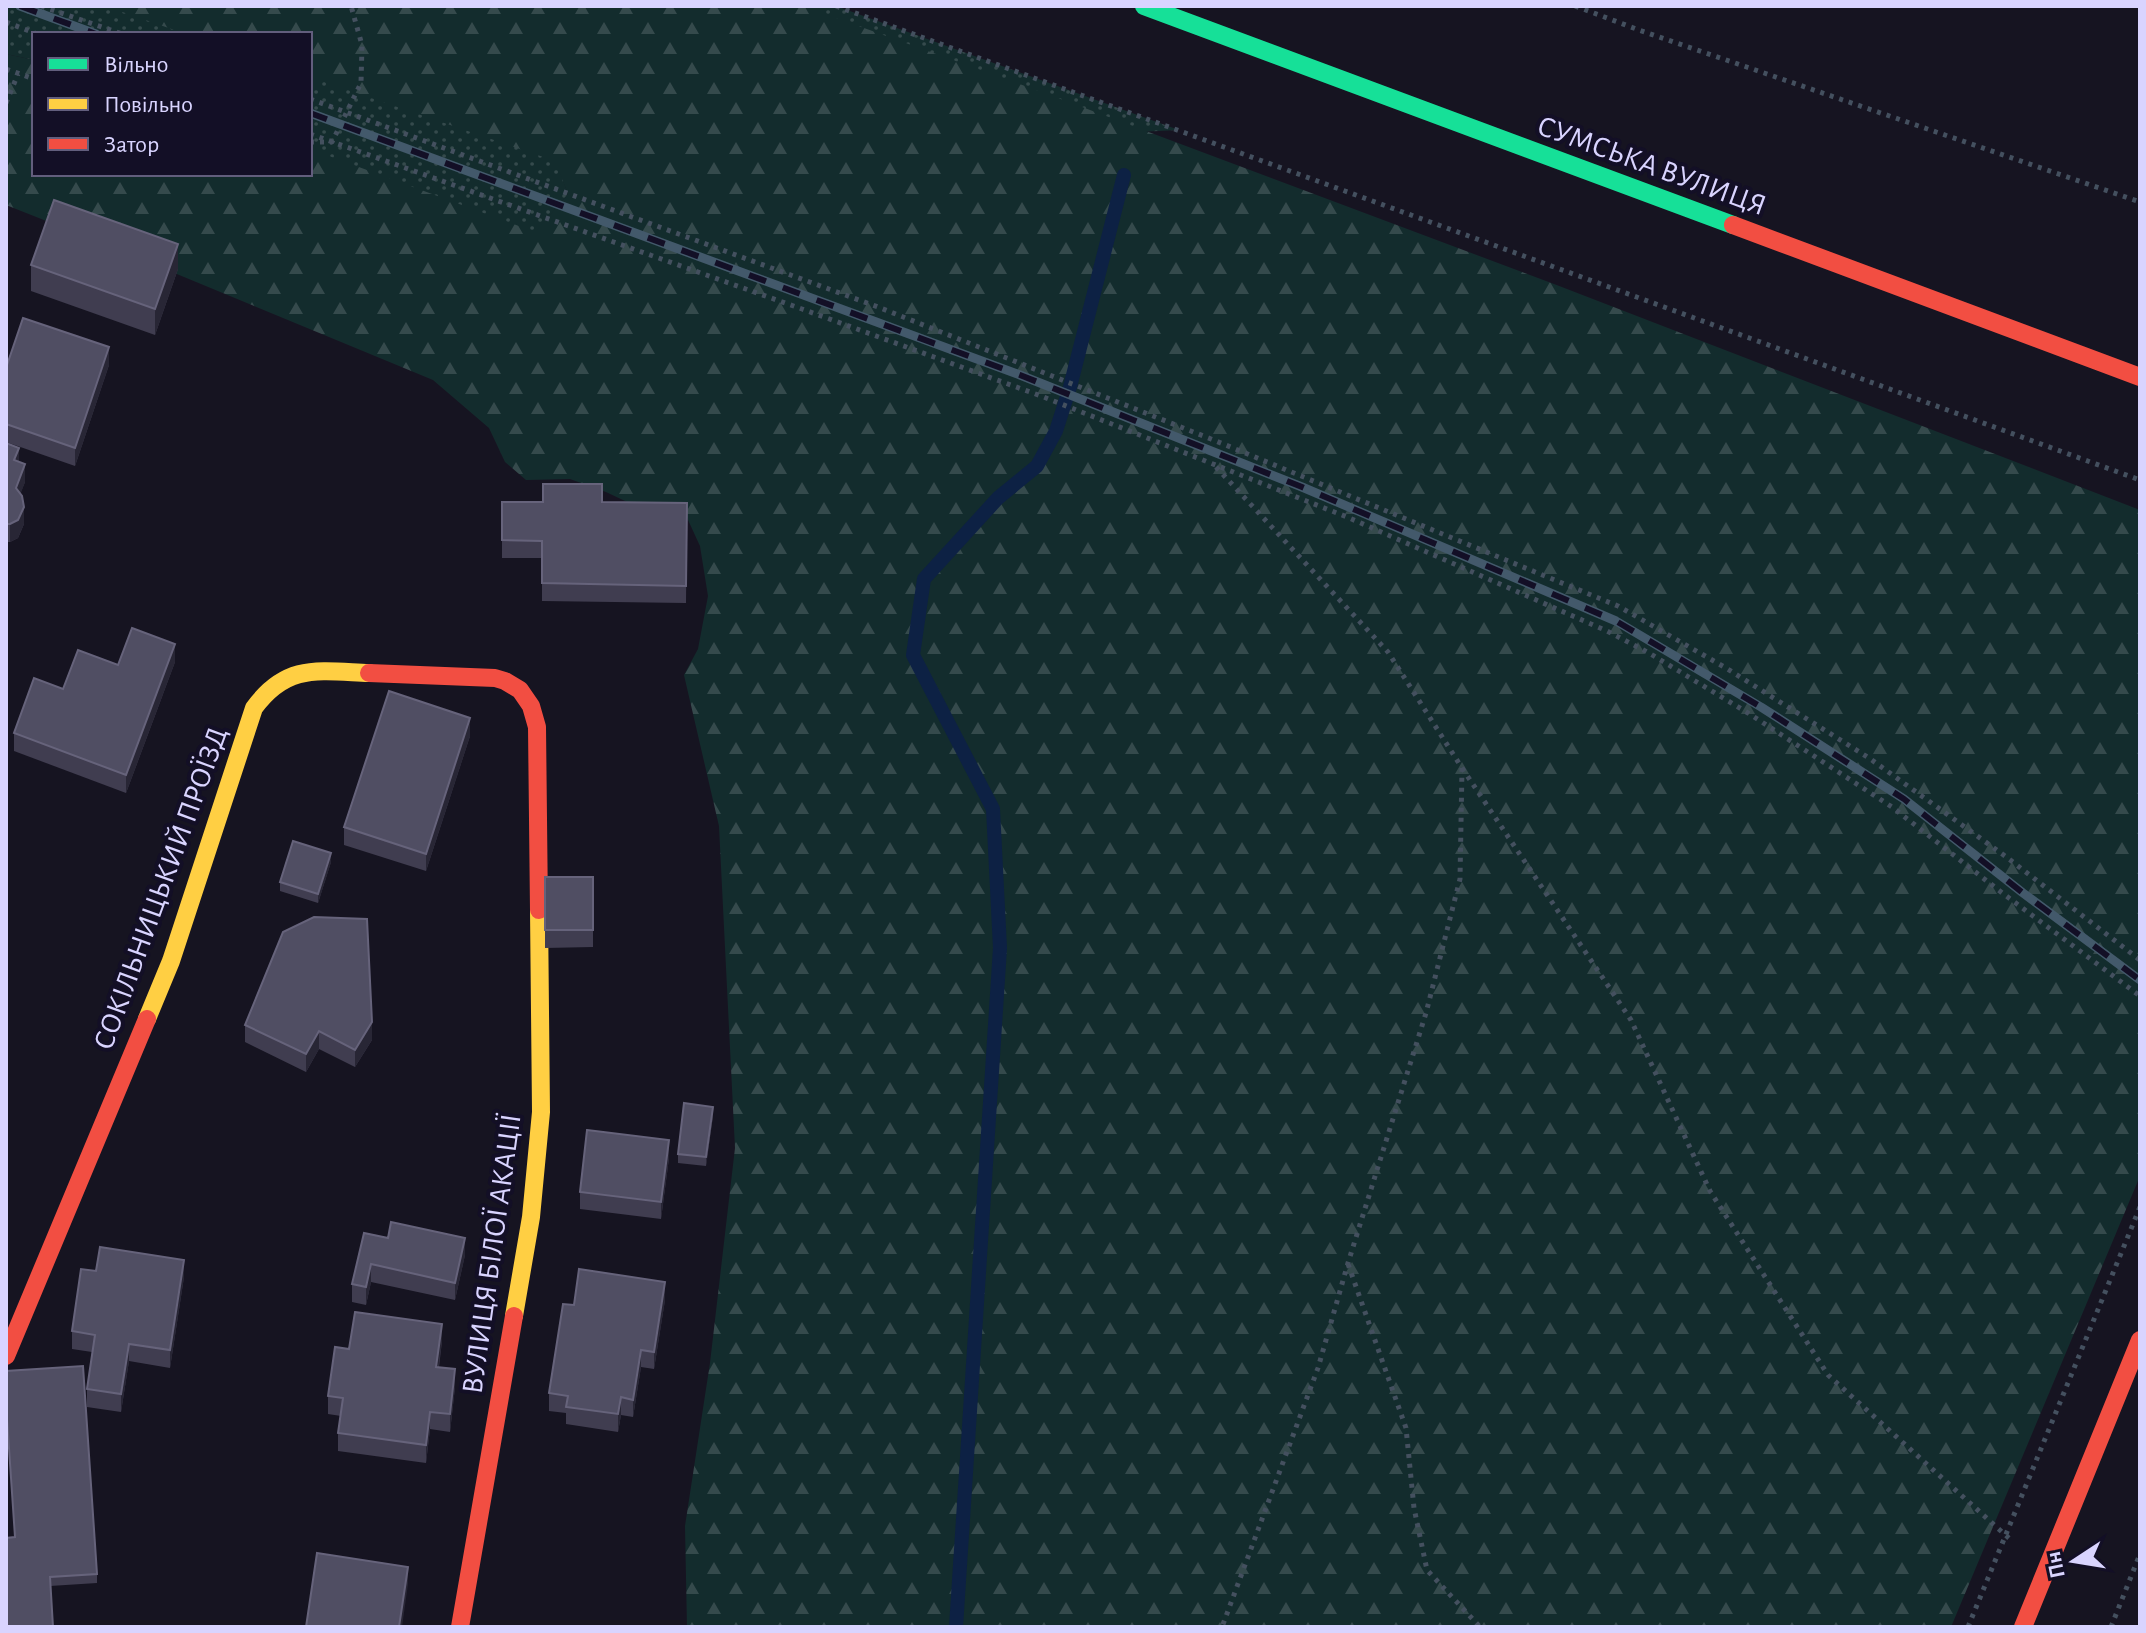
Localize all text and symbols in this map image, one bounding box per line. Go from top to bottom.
legend [32,32,312,176]
text: Вільно [104,53,169,77]
text: Повільно [104,93,193,117]
street label: СУМСЬКА ВУЛИЦЯ [1533,111,1770,221]
text: Затор [104,133,159,157]
street label: СОКІЛЬНИЦЬКИЙ ПРОЇЗД [88,723,233,1054]
street label: ВУЛИЦЯ БІЛОЇ АКАЦІЇ [457,1112,526,1396]
north arrow [2034,1521,2114,1601]
text: Пн [2042,1550,2069,1580]

